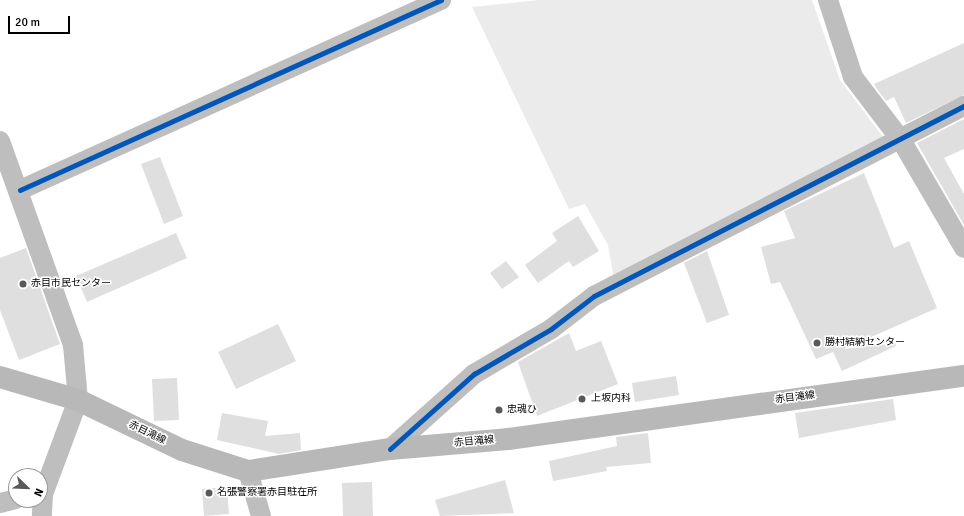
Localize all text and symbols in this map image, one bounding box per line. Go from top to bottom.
scale bar [10,8,72,34]
text: 20 m [15,15,40,30]
place label: 赤目市民センター [31,278,111,290]
marker: 赤目市民センター [18,279,28,289]
place label: 勝村結納センター [825,337,905,349]
marker: 勝村結納センター [812,338,822,348]
street label: 赤目滝線 [774,390,816,406]
marker: 上坂内科 [576,393,588,405]
place label: 上坂内科 [591,393,631,405]
place label: 忠魂ひ [507,404,537,416]
marker: 忠魂ひ [494,405,504,415]
street label: 赤目滝線 [126,419,168,447]
street label: 赤目滝線 [454,434,494,450]
north arrow [8,468,48,508]
text: N [31,486,46,499]
place label: 名張警察署赤目駐在所 [217,487,317,499]
marker: 名張警察署赤目駐在所 [204,488,214,498]

